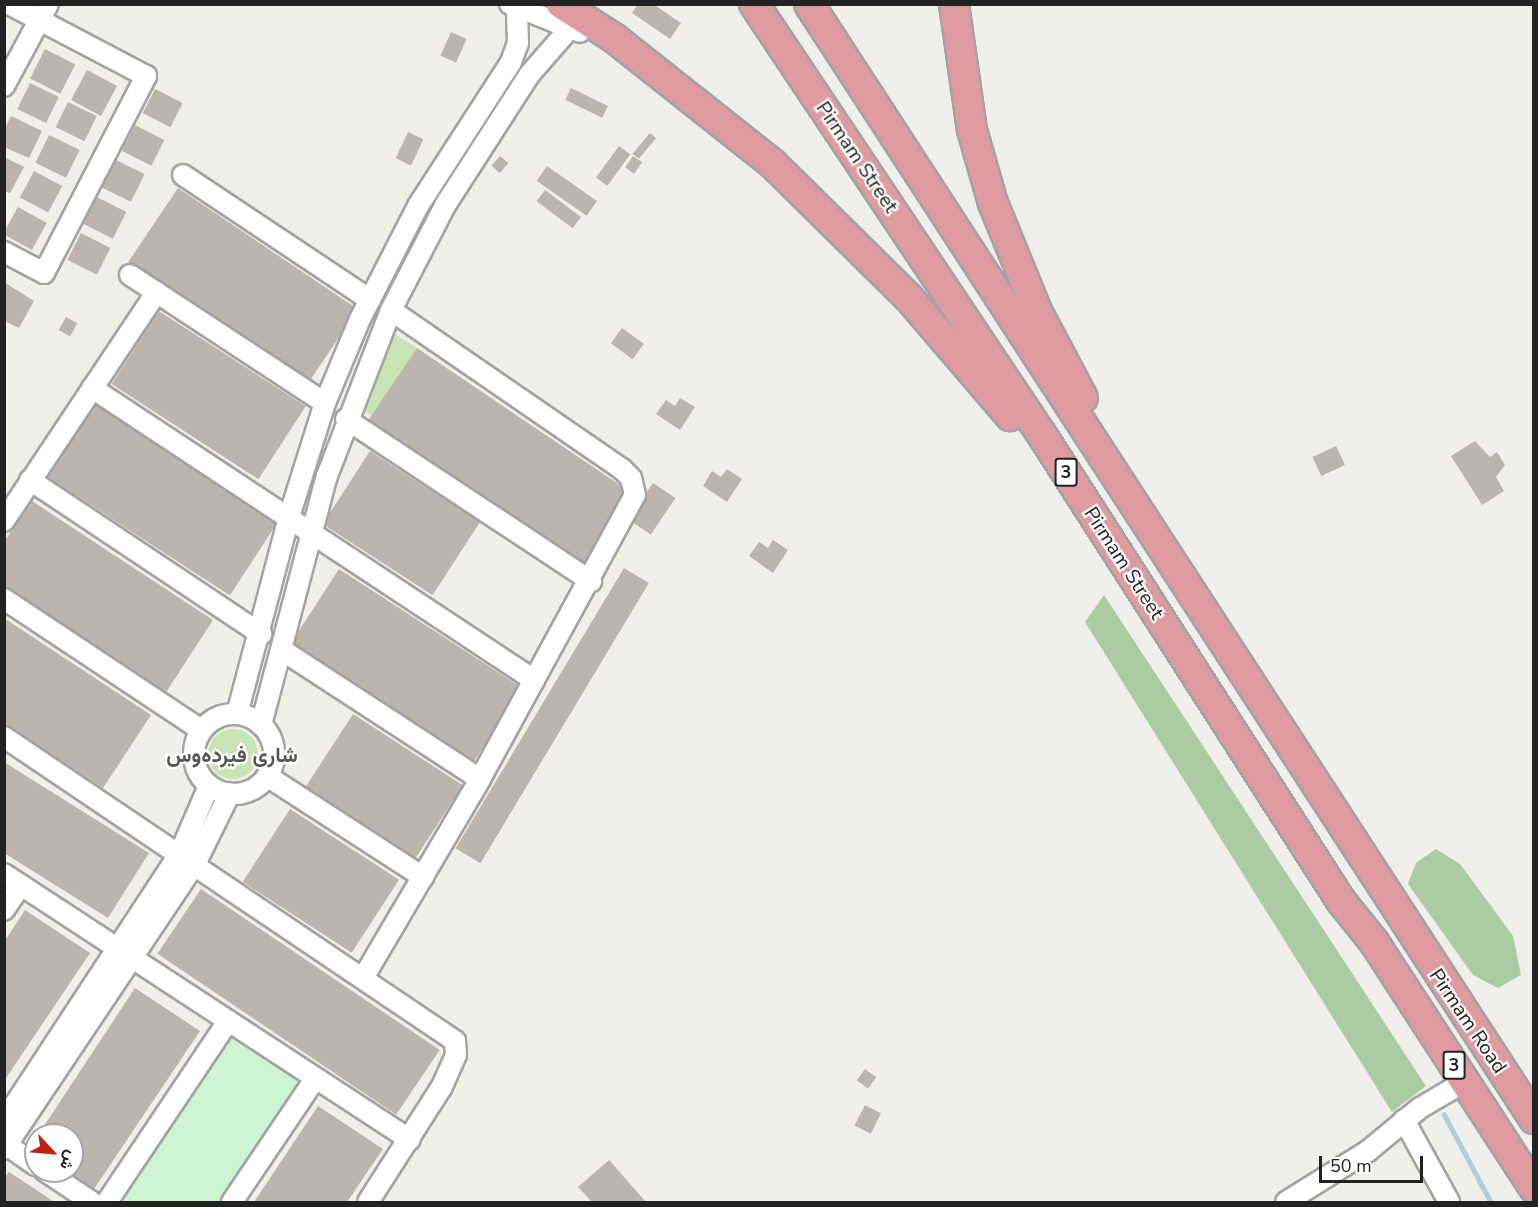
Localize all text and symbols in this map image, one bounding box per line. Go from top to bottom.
street label: Pirmam Street [811,97,903,217]
road number: 3 [1054,457,1078,487]
street label: Pirmam Street [1079,502,1169,624]
district label: شاری فیردەوس [166,742,298,768]
street label: Pirmam Road [1424,964,1512,1078]
road number: 3 [1442,1050,1466,1080]
north arrow [24,1123,84,1183]
scale bar [1322,1144,1426,1182]
text: ش [54,1147,82,1173]
text: 50 m [1330,1154,1372,1178]

